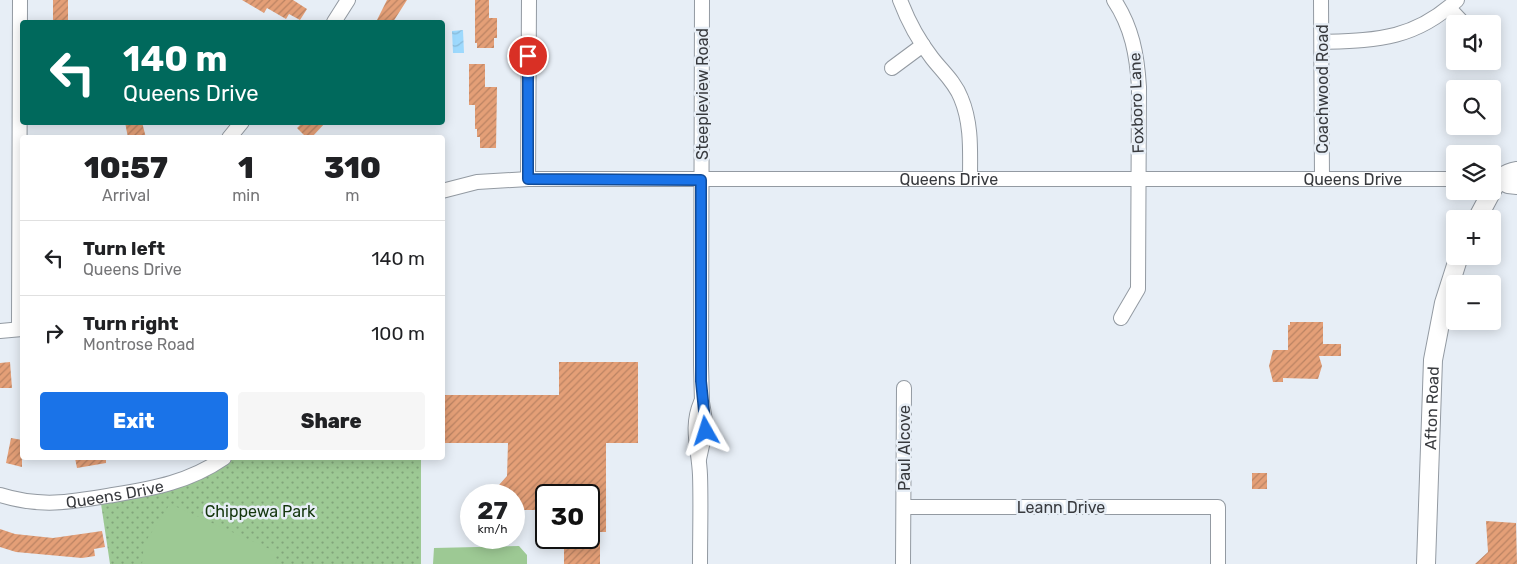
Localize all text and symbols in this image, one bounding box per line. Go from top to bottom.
map controls [1446,15,1501,330]
button: sound [1446,15,1501,70]
street label: Coachwood Road [1313,24,1332,154]
street label: Steepleview Road [693,28,712,160]
pin [507,35,549,77]
text: 140 m [123,38,228,80]
icon: left [40,40,105,105]
icon: arrive [514,42,542,70]
street label: Foxboro Lane [1125,52,1148,154]
text: Queens Drive [123,80,259,107]
button: search [1446,80,1501,135]
button: layers [1446,145,1501,200]
text: 10:57 [84,150,168,186]
text: 1 [238,150,254,186]
text: 310 [324,150,381,186]
street label: Queens Drive [899,170,998,189]
street label: Queens Drive [1303,170,1402,189]
text: Arrival [102,186,150,205]
text: min [232,186,260,205]
text: m [345,186,360,205]
button: + [1446,210,1501,265]
text: Turn left [83,237,165,260]
icon: left [40,244,68,272]
text: 140 m [371,247,425,270]
text: Queens Drive [83,260,182,279]
button: − [1446,275,1501,330]
text: Turn right [83,312,178,335]
icon: right [40,319,68,347]
text: 100 m [371,322,425,345]
text: Montrose Road [83,335,195,354]
street label: Afton Road [1421,366,1443,450]
button: Exit [40,392,228,450]
button: Share [238,392,425,450]
position arrow [679,404,731,456]
street label: Paul Alcove [895,405,914,491]
street label: Queens Drive [65,476,166,512]
speed limit sign: 30 [535,484,600,549]
text: 27 [477,496,508,525]
street label: Leann Drive [1017,498,1105,517]
park label: Chippewa Park [205,502,316,521]
text: km/h [478,522,507,536]

